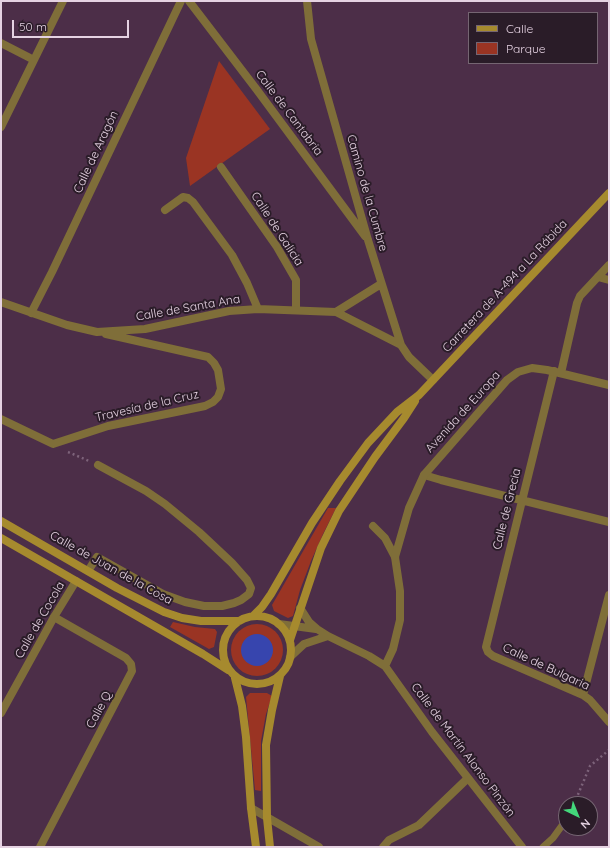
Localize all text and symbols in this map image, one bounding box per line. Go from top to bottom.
scale bar [14,12,131,38]
legend [468,12,598,64]
text: 50 m [19,19,47,34]
text: Calle [506,21,533,36]
text: Parque [506,41,546,56]
street label: Calle de Cantabria [252,68,326,158]
street label: Calle de Aragón [71,109,121,195]
street label: Camino de la Cumbre [343,133,391,253]
street label: Calle de Galicia [248,189,306,269]
street label: Carretera de A-494 a La Rábida [440,217,570,355]
street label: Calle de Santa Ana [135,292,241,324]
street label: Avenida de Europa [423,368,503,456]
street label: Travesía de la Cruz [94,387,200,425]
street label: Calle de Grecia [490,467,524,551]
street label: Calle de Juan de la Cosa [47,528,175,608]
street label: Calle de Cocola [12,579,68,661]
street label: Calle de Bulgaria [500,641,592,693]
street label: Calle de Martín Alonso Pinzón [408,680,518,820]
street label: Calle Q [83,689,115,731]
north arrow [558,796,598,836]
text: N [578,816,593,832]

